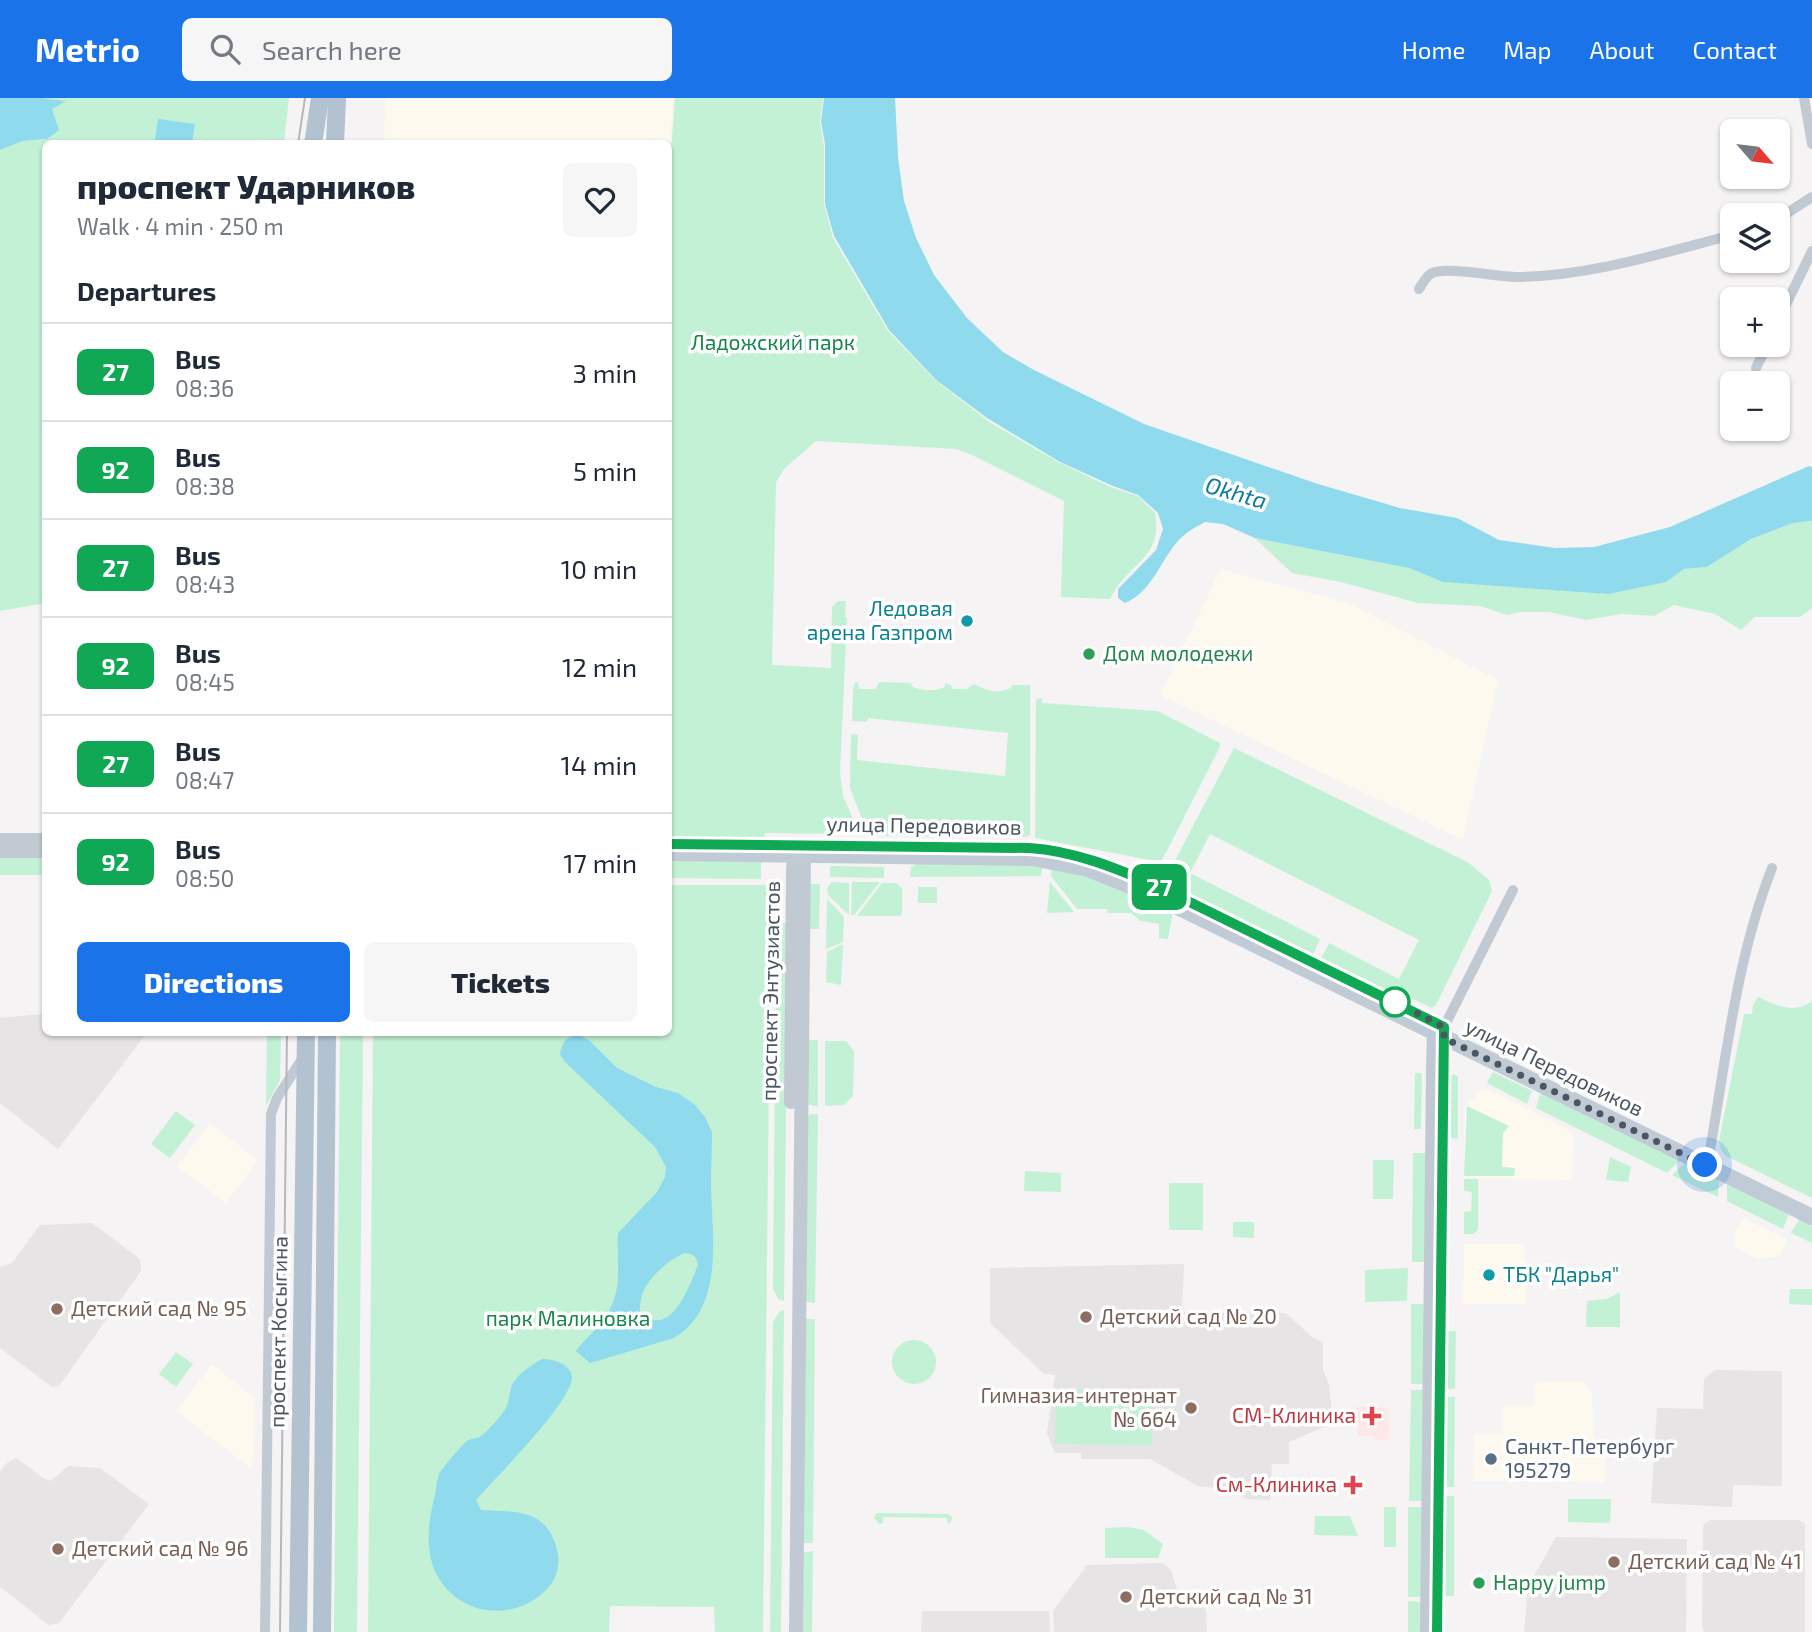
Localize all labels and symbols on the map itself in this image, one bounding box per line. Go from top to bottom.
north arrow [1720,119,1790,189]
park label: Ладожский парк [691,329,855,354]
water label: Okhta [1202,470,1270,514]
place label: Ледовая арена Газпром [807,595,953,644]
marker: Ледовая арена Газпром [959,613,975,629]
place label: Дом молодежи [1103,640,1253,665]
marker: Дом молодежи [1081,646,1097,662]
street label: улица Передовиков [826,810,1022,840]
line badge: 27 [1128,864,1190,910]
street label: проспект Энтузиастов [755,881,785,1101]
unlabelled marker [1380,987,1410,1017]
street label: улица Передовиков [1461,1013,1648,1122]
your location [1687,1147,1722,1182]
street label: проспект Косыгина [263,1236,292,1428]
place label: ТБК "Дарья" [1503,1261,1619,1286]
marker: ТБК "Дарья" [1481,1267,1497,1283]
place label: Детский сад № 95 [71,1295,247,1320]
marker: Детский сад № 95 [49,1301,65,1317]
place label: Детский сад № 20 [1100,1303,1277,1328]
park label: парк Малиновка [486,1305,650,1330]
marker: Детский сад № 20 [1078,1309,1094,1325]
place label: Гимназия-интернат № 664 [980,1382,1177,1431]
marker: Гимназия-интернат № 664 [1183,1400,1199,1416]
place label: СМ-Клиника [1232,1402,1356,1427]
marker: СМ-Клиника [1362,1406,1382,1426]
place label: Санкт-Петербург 195279 [1505,1433,1675,1482]
marker: Санкт-Петербург 195279 [1483,1451,1499,1467]
place label: См-Клиника [1216,1471,1337,1496]
marker: См-Клиника [1343,1475,1363,1495]
place label: Детский сад № 96 [72,1535,249,1560]
marker: Детский сад № 96 [50,1541,66,1557]
place label: Детский сад № 41 [1628,1548,1802,1573]
marker: Детский сад № 41 [1606,1554,1622,1570]
place label: Happy jump [1493,1569,1606,1595]
marker: Happy jump [1471,1575,1487,1591]
place label: Детский сад № 31 [1140,1583,1313,1608]
marker: Детский сад № 31 [1118,1589,1134,1605]

